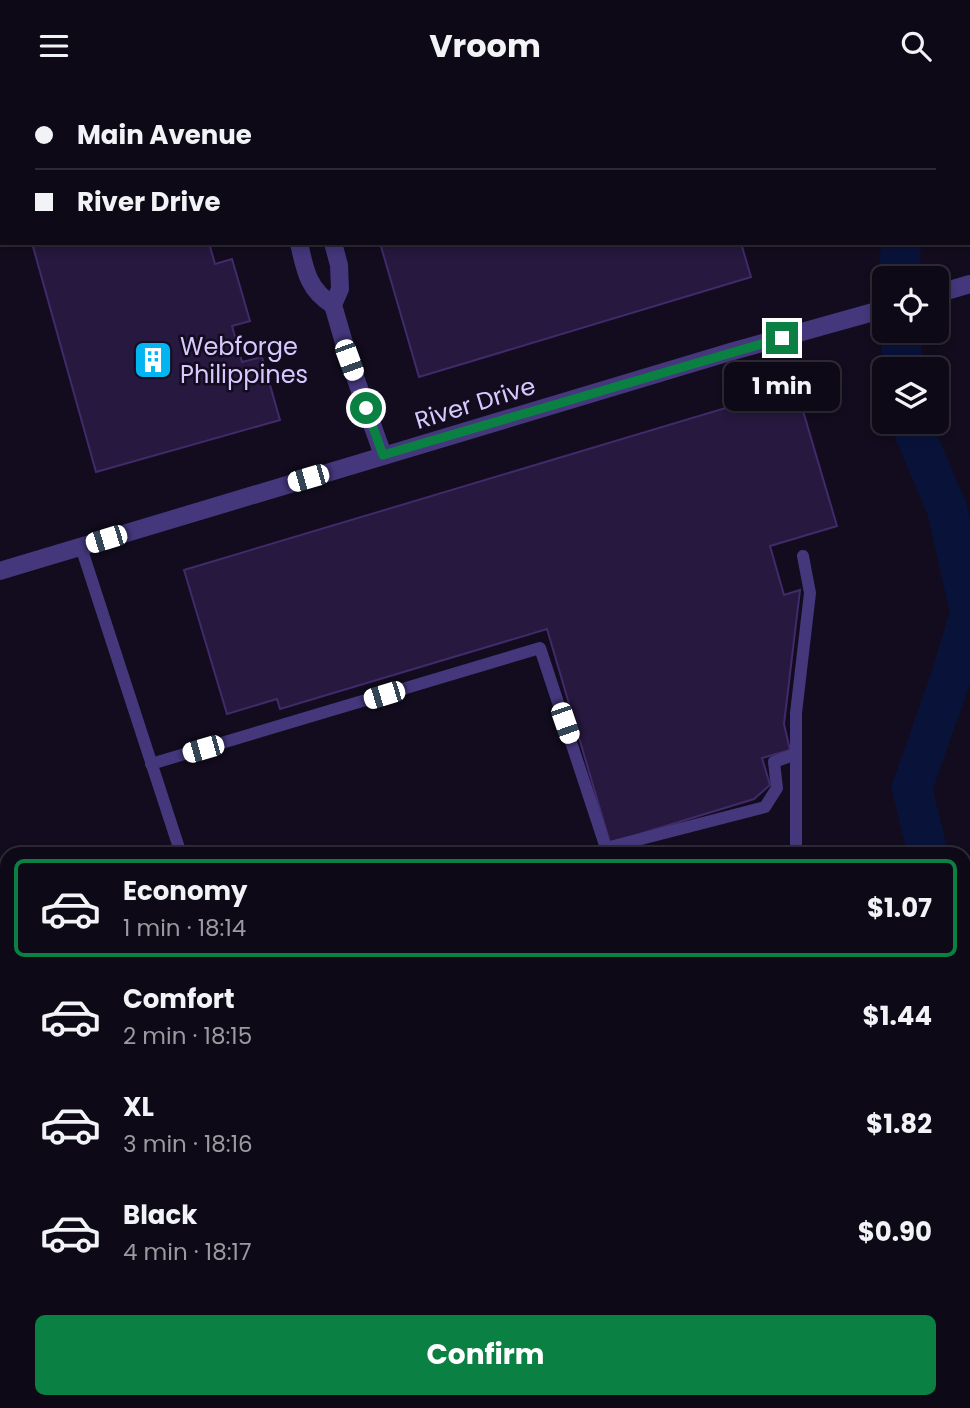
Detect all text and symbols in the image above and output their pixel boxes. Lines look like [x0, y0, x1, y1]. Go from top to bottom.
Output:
text: Vroom [429, 23, 541, 68]
icon: menu [35, 27, 73, 65]
icon: search [897, 27, 935, 65]
text: Main Avenue [77, 117, 252, 153]
text: River Drive [77, 184, 221, 220]
map controls [872, 266, 949, 434]
button: locate [872, 266, 949, 343]
route end [766, 322, 798, 354]
place label: Webforge Philippines [180, 330, 308, 391]
car [332, 337, 367, 383]
building icon: Webforge Philippines [132, 339, 174, 381]
button: layers [872, 357, 949, 434]
callout: 1 min [724, 363, 840, 411]
street label: River Drive [411, 369, 539, 437]
text: 1 min [752, 370, 812, 402]
route start [350, 392, 382, 424]
car [285, 462, 332, 494]
car [83, 523, 130, 555]
car [361, 679, 408, 711]
car [549, 700, 582, 746]
car [180, 733, 227, 765]
text: Economy [123, 873, 247, 909]
icon: car [39, 877, 102, 940]
text: $1.07 [867, 890, 932, 926]
text: 1 min · 18:14 [123, 912, 246, 944]
text: Comfort [123, 981, 235, 1017]
icon: car [39, 985, 102, 1048]
text: $1.44 [863, 998, 932, 1034]
text: 2 min · 18:15 [123, 1020, 252, 1052]
text: XL [123, 1089, 154, 1125]
icon: car [39, 1093, 102, 1156]
text: $1.82 [866, 1106, 932, 1142]
text: 3 min · 18:16 [123, 1128, 253, 1160]
text: Black [123, 1197, 197, 1233]
icon: car [39, 1201, 102, 1264]
text: $0.90 [858, 1214, 932, 1250]
text: 4 min · 18:17 [123, 1236, 252, 1268]
button: Confirm [35, 1315, 936, 1395]

